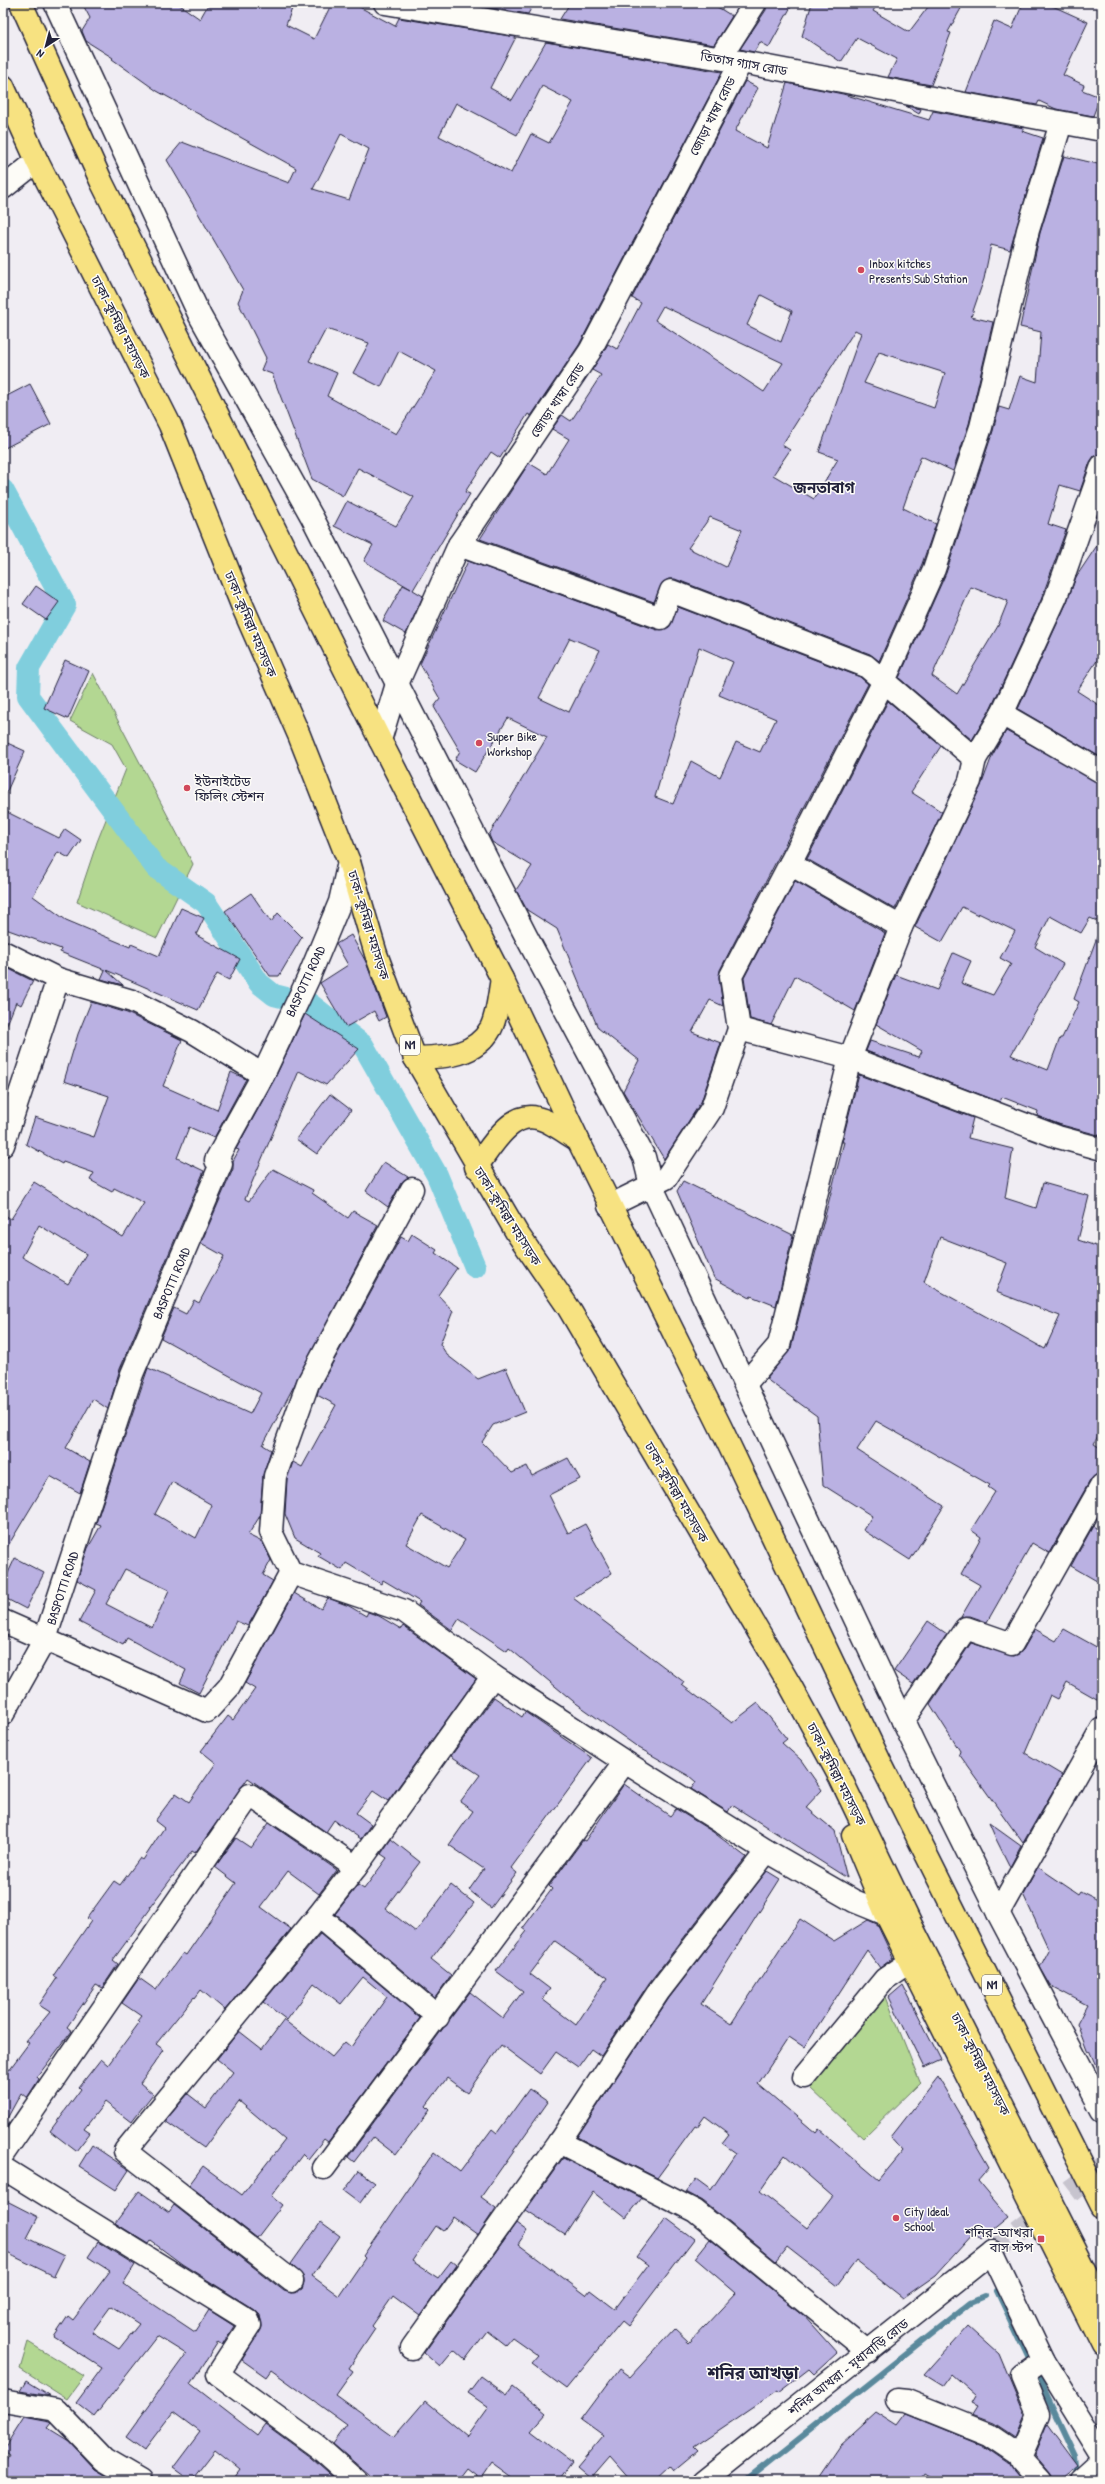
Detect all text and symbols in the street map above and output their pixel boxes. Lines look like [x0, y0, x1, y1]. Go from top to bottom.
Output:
north arrow [26, 26, 66, 66]
street label: তিতাস গ্যাস রোড [698, 46, 790, 80]
text: N [34, 47, 47, 61]
street label: জোড়া খাম্বা রোড [684, 73, 740, 159]
place label: Inbox kitches Presents Sub Station [869, 254, 968, 287]
marker: Inbox kitches Presents Sub Station [856, 265, 866, 275]
street label: ঢাকা–কুমিল্লা মহাসড়ক [87, 272, 155, 382]
street label: জোড়া খাম্বা রোড [525, 359, 589, 441]
district label: জনতাবাগ [792, 477, 855, 498]
street label: ঢাকা–কুমিল্লা মহাসড়ক [220, 567, 282, 680]
place label: Super Bike Workshop [487, 727, 537, 760]
marker: Super Bike Workshop [474, 738, 484, 748]
place label: ইউনাইটেড ফিলিং স্টেশন [194, 772, 264, 805]
marker: ইউনাইটেড ফিলিং স্টেশন [182, 783, 192, 793]
street label: ঢাকা–কুমিল্লা মহাসড়ক [344, 867, 394, 982]
street label: BASPOTTI ROAD [281, 942, 330, 1019]
road number: N1 [400, 1035, 420, 1055]
street label: ঢাকা–কুমিল্লা মহাসড়ক [470, 1162, 546, 1269]
street label: BASPOTTI ROAD [148, 1244, 195, 1322]
street label: ঢাকা–কুমিল্লা মহাসড়ক [640, 1438, 713, 1546]
street label: BASPOTTI ROAD [42, 1548, 83, 1627]
street label: ঢাকা–কুমিল্লা মহাসড়ক [803, 1719, 871, 1829]
road number: N1 [982, 1975, 1002, 1995]
street label: ঢাকা–কুমিল্লা মহাসড়ক [947, 2009, 1015, 2119]
place label: City Ideal School [904, 2202, 949, 2235]
marker: City Ideal School [891, 2213, 901, 2223]
place label: শনির-আখরা বাস স্টপ [964, 2223, 1034, 2256]
marker: শনির-আখরা বাস স্টপ [1036, 2234, 1046, 2244]
street label: শনির আখরা - মৃধাবাড়ি রোড [783, 2314, 913, 2420]
district label: শনির আখড়া [706, 2361, 799, 2384]

